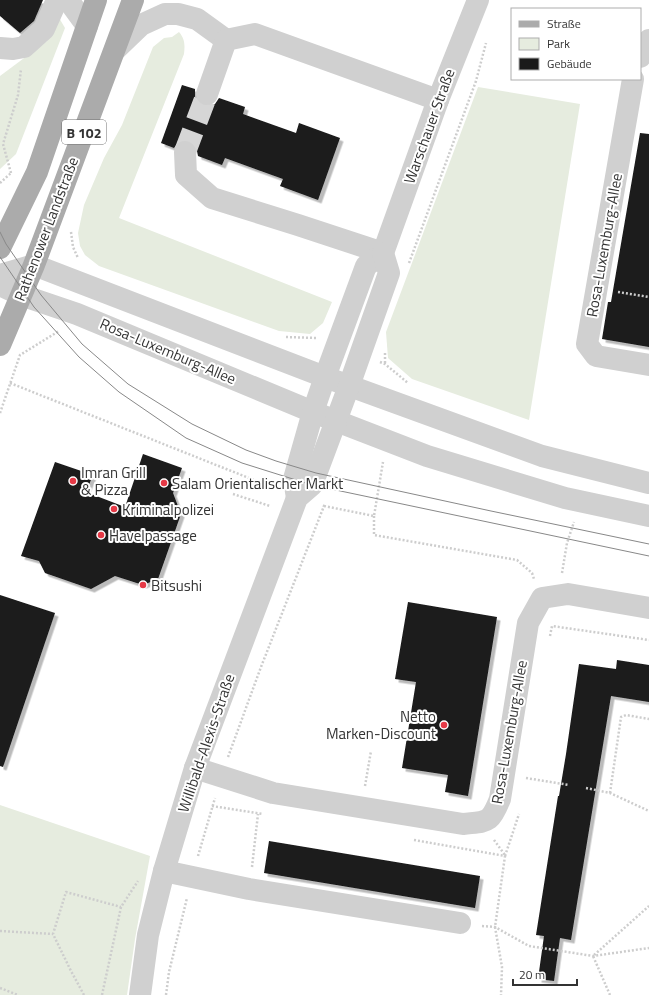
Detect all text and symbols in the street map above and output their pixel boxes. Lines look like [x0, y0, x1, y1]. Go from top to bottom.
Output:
legend [511, 8, 641, 80]
text: Straße [547, 14, 581, 33]
text: Park [547, 34, 570, 53]
text: Gebäude [547, 54, 592, 73]
street label: Warschauer Straße [397, 65, 461, 187]
road number: B 102 [62, 120, 106, 144]
street label: Rathenower Landstraße [8, 154, 84, 304]
street label: Rosa-Luxemburg-Allee [580, 171, 628, 319]
street label: Rosa-Luxemburg-Allee [96, 312, 240, 390]
place label: Imran Grill & Pizza [81, 461, 146, 501]
place label: Salam Orientalischer Markt [172, 472, 344, 495]
marker: Imran Grill & Pizza [68, 476, 78, 486]
marker: Salam Orientalischer Markt [159, 478, 169, 488]
place label: Kriminalpolizei [122, 498, 214, 521]
marker: Kriminalpolizei [109, 504, 119, 514]
place label: Havelpassage [109, 524, 197, 547]
marker: Havelpassage [96, 530, 106, 540]
place label: Bitsushi [151, 574, 202, 597]
marker: Bitsushi [138, 580, 148, 590]
street label: Rosa-Luxemburg-Allee [485, 658, 533, 806]
street label: Willibald-Alexis-Straße [171, 671, 241, 815]
place label: Netto Marken-Discount [326, 705, 437, 745]
marker: Netto Marken-Discount [439, 720, 449, 730]
scale bar [513, 961, 577, 987]
text: 20 m [519, 965, 545, 984]

